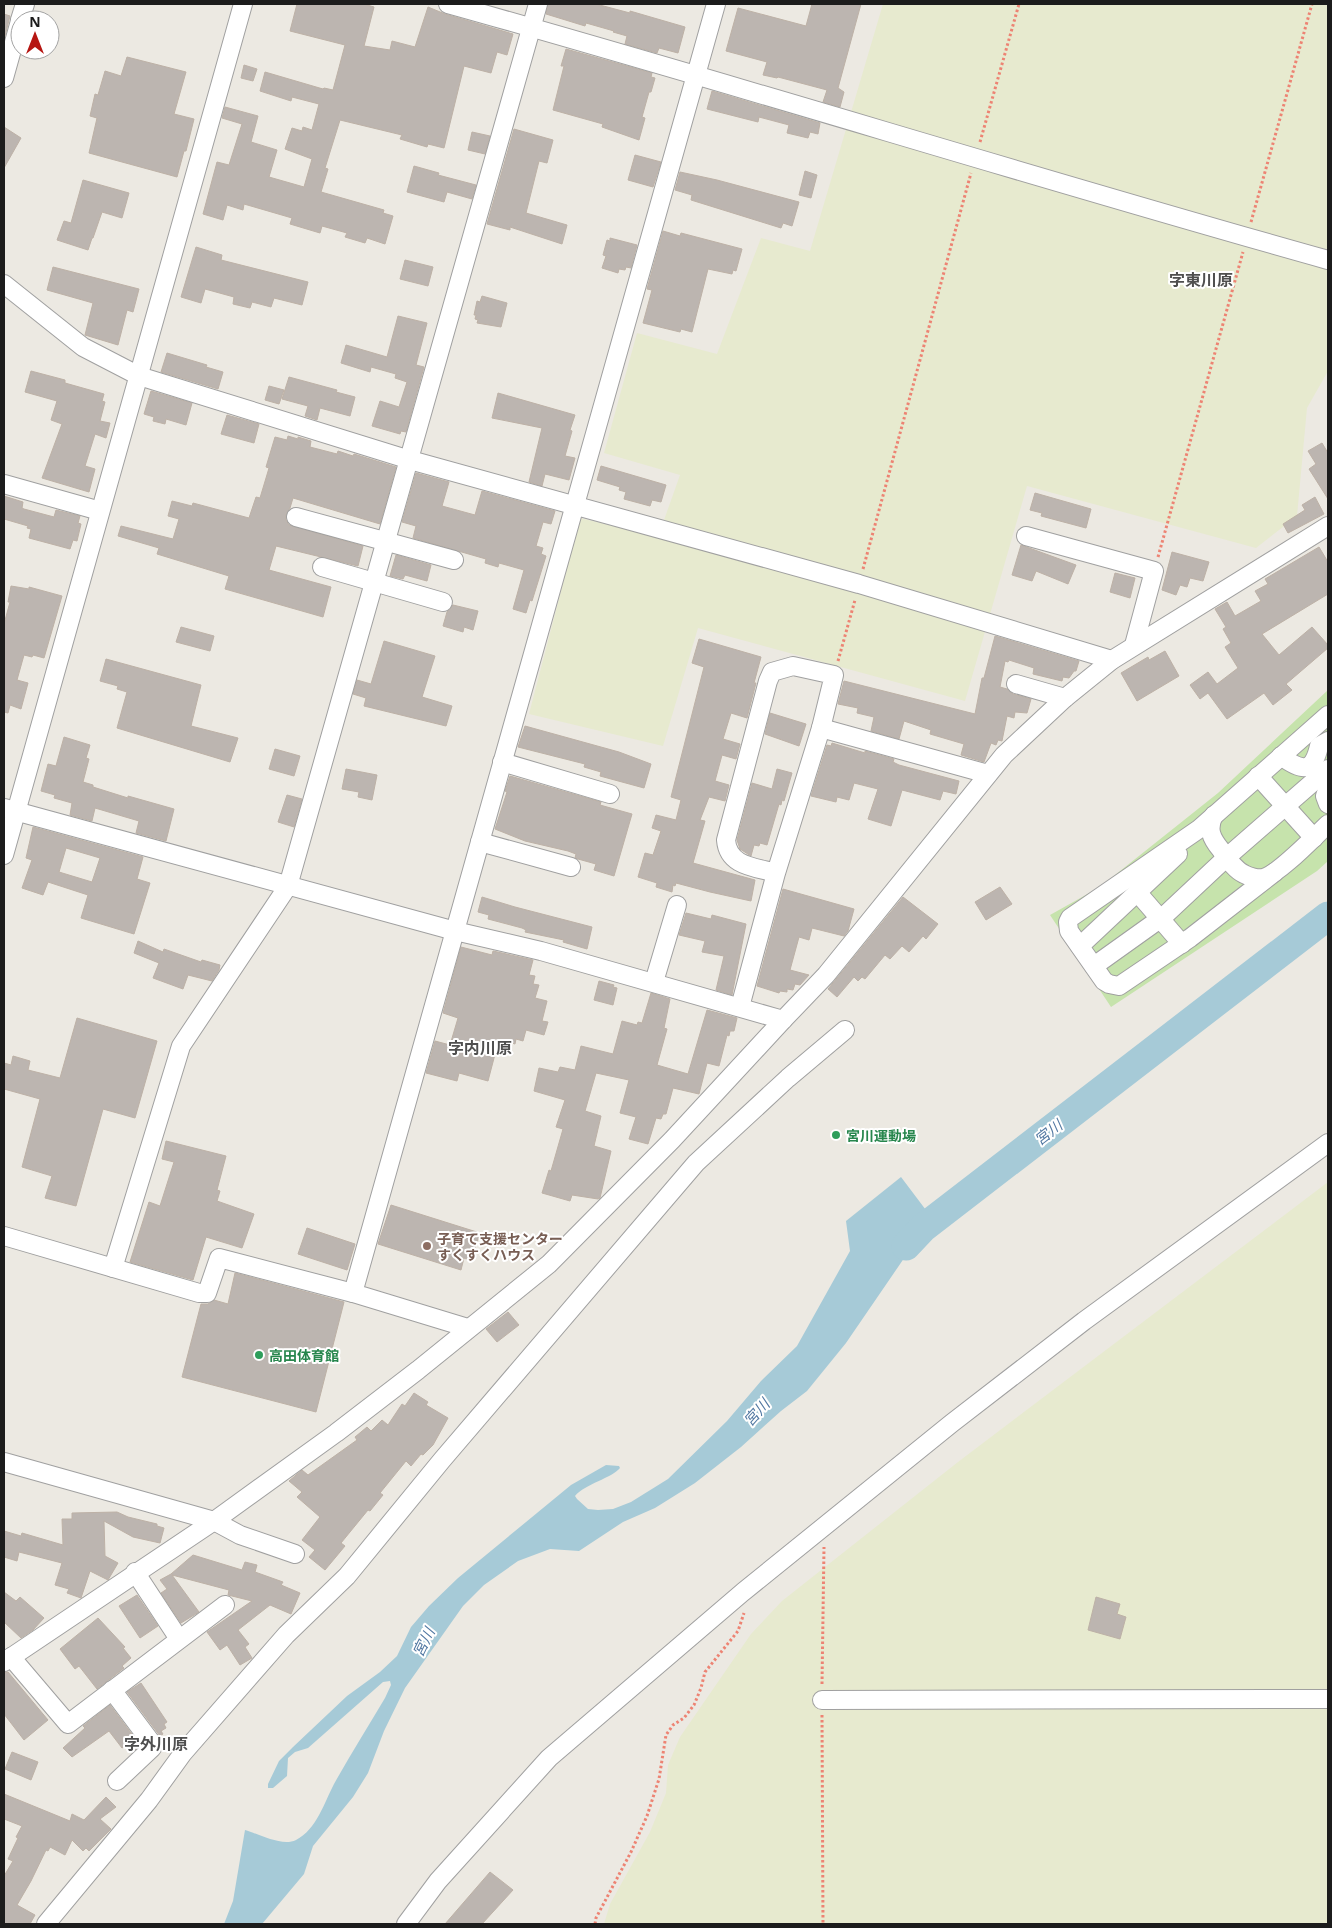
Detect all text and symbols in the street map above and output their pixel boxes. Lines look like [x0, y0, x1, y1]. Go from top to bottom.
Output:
north arrow [10, 10, 60, 60]
text: N [29, 12, 41, 31]
district label: 字東川原 [1169, 269, 1233, 291]
district label: 字内川原 [448, 1037, 512, 1059]
water label: 宮川 [1030, 1114, 1068, 1149]
place label: 宮川運動場 [846, 1126, 916, 1145]
marker: 宮川運動場 [830, 1129, 842, 1141]
place label: 子育て支援センター すくすくハウス [437, 1229, 563, 1264]
marker: 子育て支援センター すくすくハウス [421, 1240, 433, 1252]
place label: 高田体育館 [269, 1346, 339, 1365]
marker: 高田体育館 [253, 1349, 265, 1361]
water label: 宮川 [739, 1393, 775, 1430]
water label: 宮川 [407, 1622, 439, 1660]
district label: 字外川原 [124, 1733, 188, 1755]

